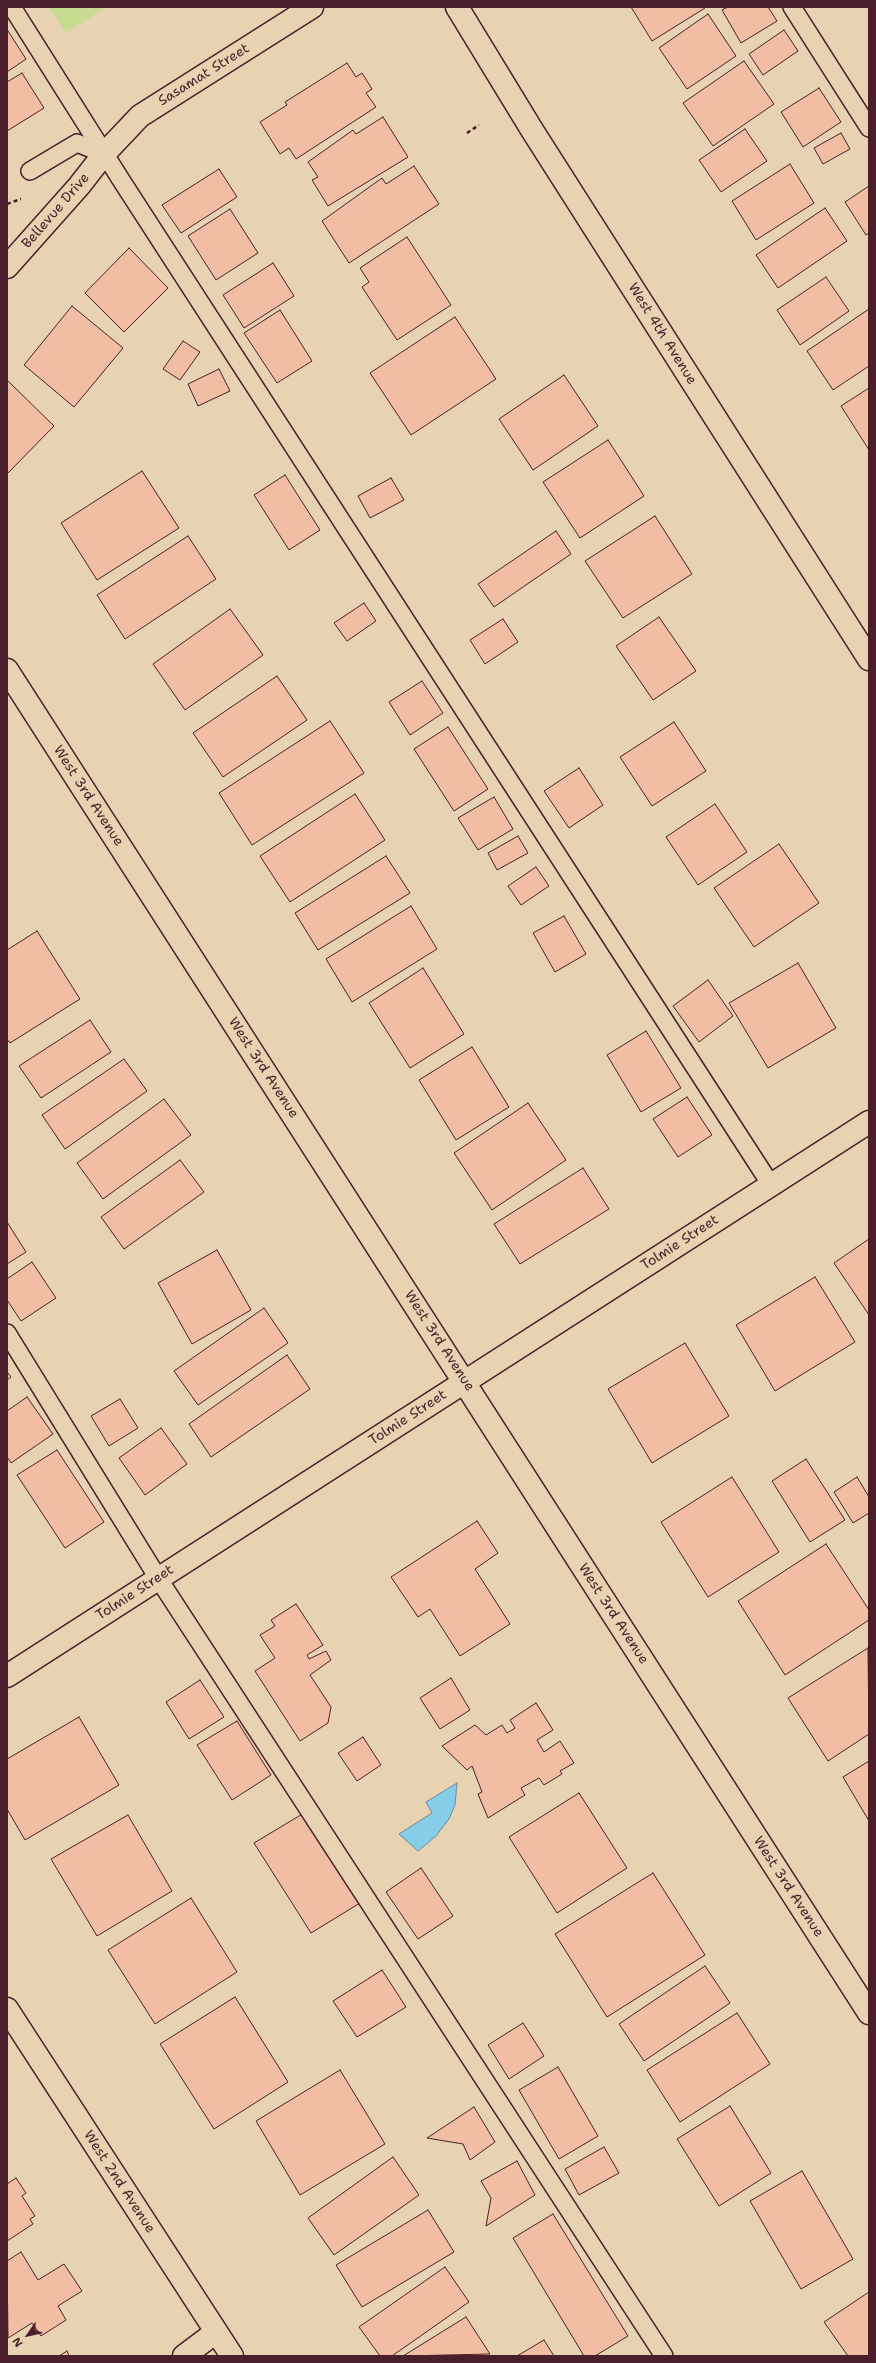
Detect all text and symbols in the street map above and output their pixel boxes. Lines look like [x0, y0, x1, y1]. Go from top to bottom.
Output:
street label: Sasamat Street [155, 40, 253, 110]
street label: Bellevue Drive [19, 170, 93, 252]
street label: West 4th Avenue [624, 280, 700, 388]
street label: West 3rd Avenue [49, 742, 127, 850]
street label: West 3rd Avenue [224, 1014, 302, 1122]
street label: Tolmie Street [638, 1212, 722, 1274]
street label: West 3rd Avenue [400, 1287, 478, 1395]
street label: Tolmie Street [366, 1387, 450, 1449]
street label: West 3rd Avenue [574, 1560, 652, 1668]
street label: Tolmie Street [93, 1562, 177, 1624]
street label: West 3rd Avenue [749, 1833, 827, 1941]
street label: West 2nd Avenue [80, 2128, 158, 2236]
north arrow [8, 2315, 48, 2355]
text: N [9, 2334, 26, 2350]

